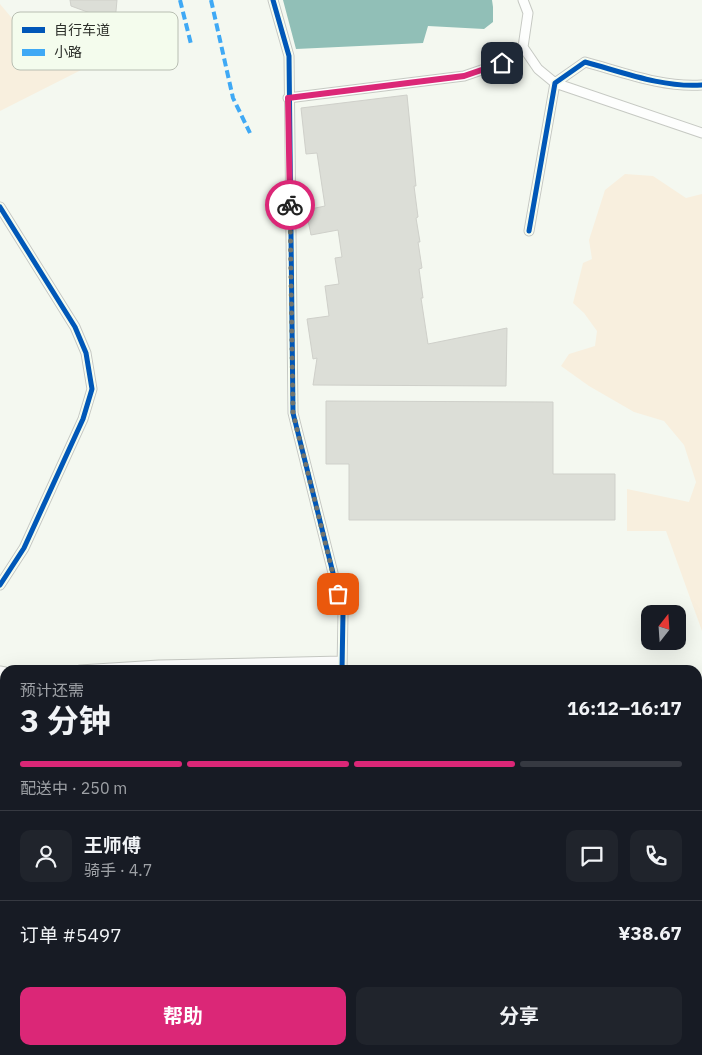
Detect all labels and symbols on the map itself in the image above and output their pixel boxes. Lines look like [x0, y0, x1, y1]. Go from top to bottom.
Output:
legend [12, 12, 178, 70]
text: 自行车道 [54, 21, 110, 39]
pin [481, 42, 523, 84]
text: 小路 [54, 43, 82, 61]
courier [265, 180, 315, 230]
pin [317, 573, 359, 615]
north arrow [641, 605, 686, 650]

